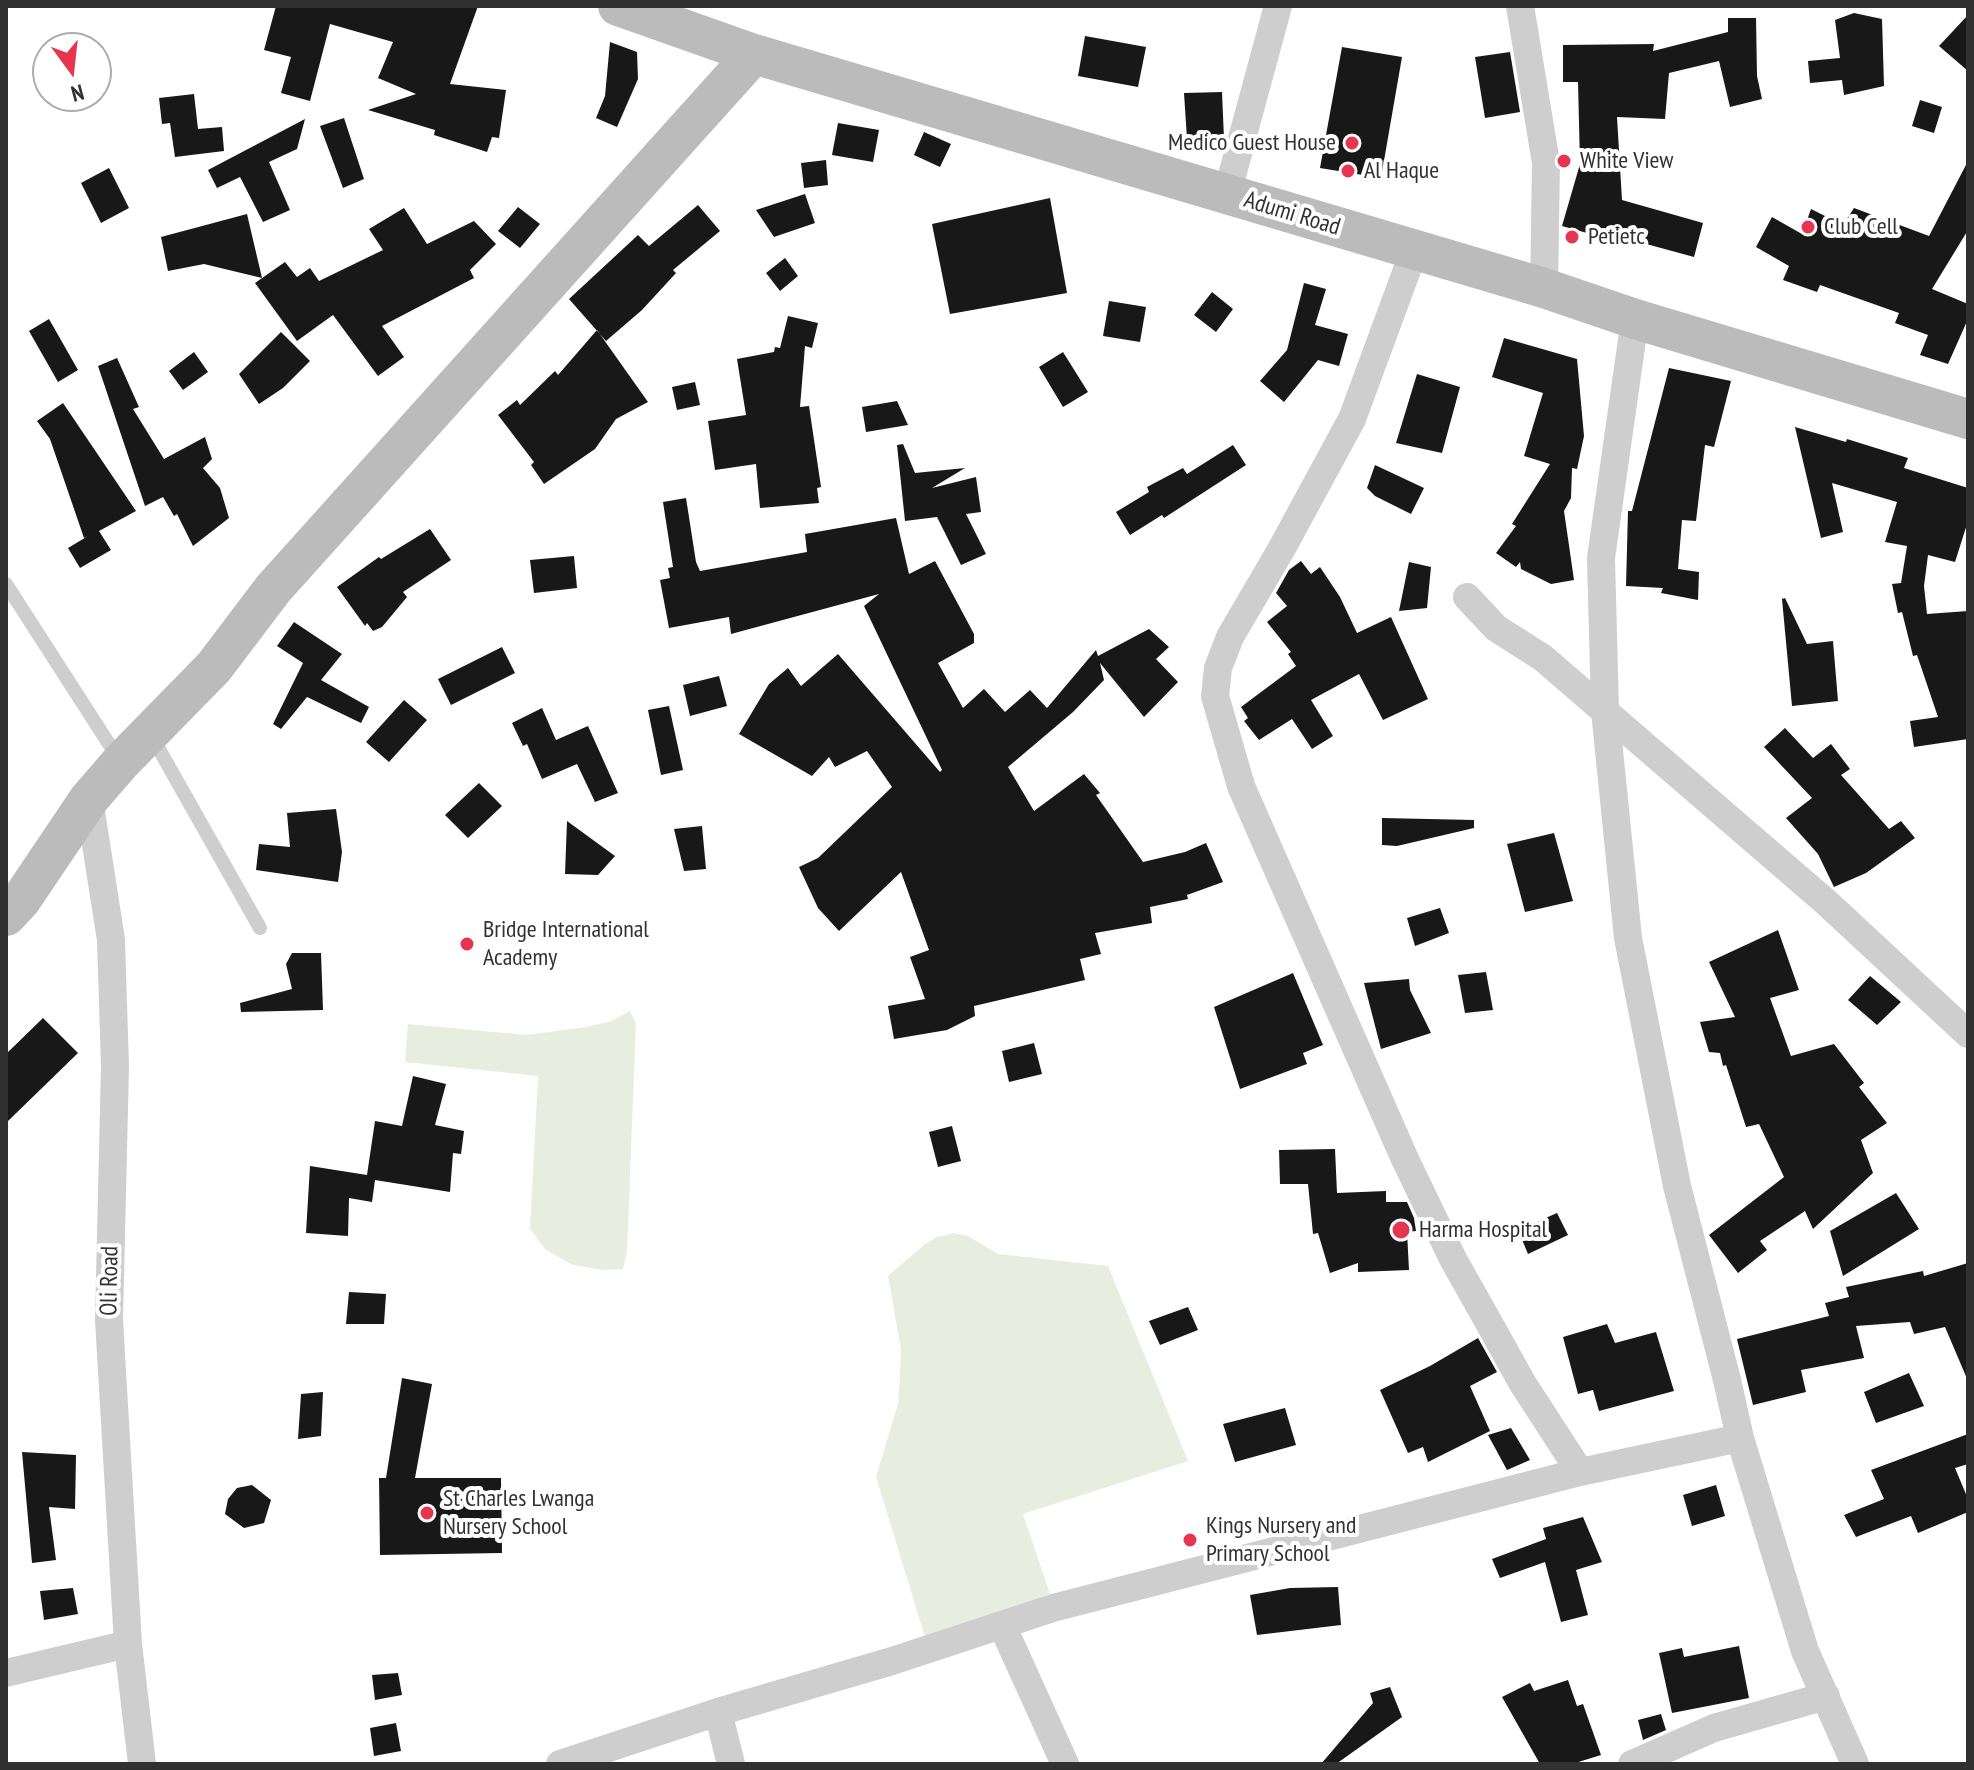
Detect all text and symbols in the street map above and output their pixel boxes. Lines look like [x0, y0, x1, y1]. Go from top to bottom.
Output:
north arrow [32, 32, 112, 112]
text: N [68, 78, 87, 108]
place label: Medico Guest House [1168, 129, 1336, 157]
marker: Medico Guest House [1343, 134, 1361, 152]
place label: White View [1580, 147, 1674, 175]
marker: White View [1555, 152, 1573, 170]
place label: Al Haque [1364, 157, 1439, 185]
marker: Al Haque [1339, 162, 1357, 180]
street label: Adumi Road [1240, 186, 1344, 242]
place label: Club Cell [1824, 213, 1898, 241]
marker: Club Cell [1799, 218, 1817, 236]
place label: Petietc [1588, 223, 1645, 251]
marker: Petietc [1563, 228, 1581, 246]
place label: Bridge International Academy [483, 916, 649, 972]
marker: Bridge International Academy [458, 935, 476, 953]
place label: Harma Hospital [1419, 1216, 1547, 1244]
marker: Harma Hospital [1390, 1219, 1412, 1241]
street label: Oli Road [95, 1246, 125, 1316]
place label: St Charles Lwanga Nursery School [443, 1485, 594, 1541]
marker: St Charles Lwanga Nursery School [418, 1504, 436, 1522]
place label: Kings Nursery and Primary School [1206, 1512, 1356, 1568]
marker: Kings Nursery and Primary School [1181, 1531, 1199, 1549]

